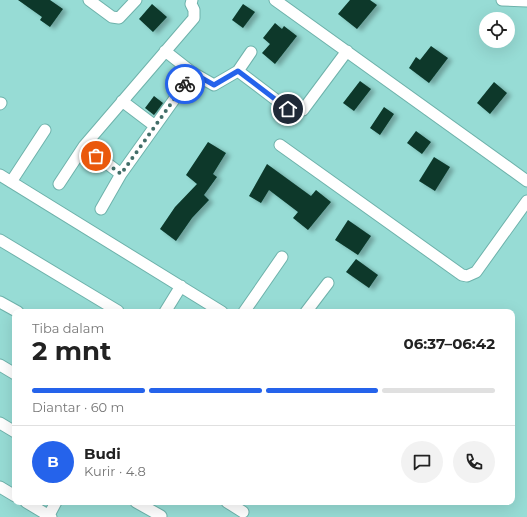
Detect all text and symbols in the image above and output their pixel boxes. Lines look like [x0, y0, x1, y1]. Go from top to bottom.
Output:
map controls [479, 12, 515, 48]
button: locate [479, 12, 515, 48]
courier [165, 64, 205, 104]
icon: bike [174, 73, 196, 95]
pin [271, 92, 305, 126]
icon: home [277, 98, 299, 120]
pin [79, 139, 113, 173]
icon: bag [85, 145, 107, 167]
text: Tiba dalam [32, 320, 104, 336]
text: 06:37–06:42 [404, 334, 495, 353]
text: 2 mnt [32, 335, 111, 367]
text: Diantar · 60 m [32, 399, 124, 415]
button: chat [401, 441, 443, 483]
button: phone [453, 441, 495, 483]
text: Budi [84, 444, 121, 463]
text: B [47, 452, 59, 471]
text: Kurir · 4.8 [84, 463, 146, 479]

